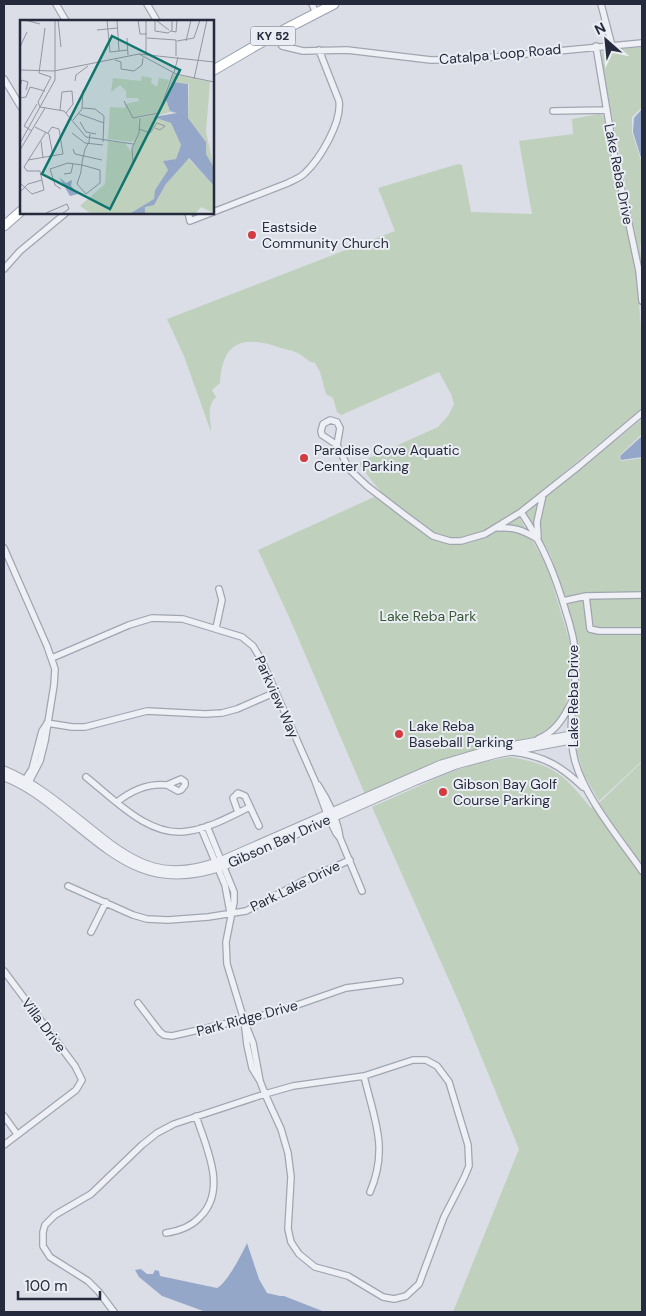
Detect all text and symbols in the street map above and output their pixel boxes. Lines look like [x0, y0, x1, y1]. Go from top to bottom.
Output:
north arrow [581, 15, 631, 65]
text: N [591, 18, 609, 39]
inset map [20, 20, 214, 214]
road number: KY 52 [250, 27, 296, 46]
street label: Catalpa Loop Road [438, 40, 562, 68]
street label: Lake Reba Drive [600, 122, 638, 226]
place label: Eastside Community Church [262, 218, 389, 252]
marker: Eastside Community Church [246, 229, 258, 241]
place label: Paradise Cove Aquatic Center Parking [314, 441, 460, 475]
marker: Paradise Cove Aquatic Center Parking [298, 452, 310, 464]
park label: Lake Reba Park [380, 607, 476, 625]
street label: Lake Reba Drive [564, 645, 582, 747]
street label: Parkview Way [251, 653, 303, 741]
place label: Lake Reba Baseball Parking [409, 717, 513, 751]
marker: Lake Reba Baseball Parking [393, 728, 405, 740]
place label: Gibson Bay Golf Course Parking [453, 775, 557, 809]
marker: Gibson Bay Golf Course Parking [437, 786, 449, 798]
street label: Gibson Bay Drive [225, 810, 333, 872]
street label: Park Lake Drive [247, 856, 343, 916]
street label: Villa Drive [18, 994, 70, 1056]
street label: Park Ridge Drive [194, 996, 300, 1040]
scale bar [18, 1268, 100, 1300]
text: 100 m [25, 1276, 68, 1296]

